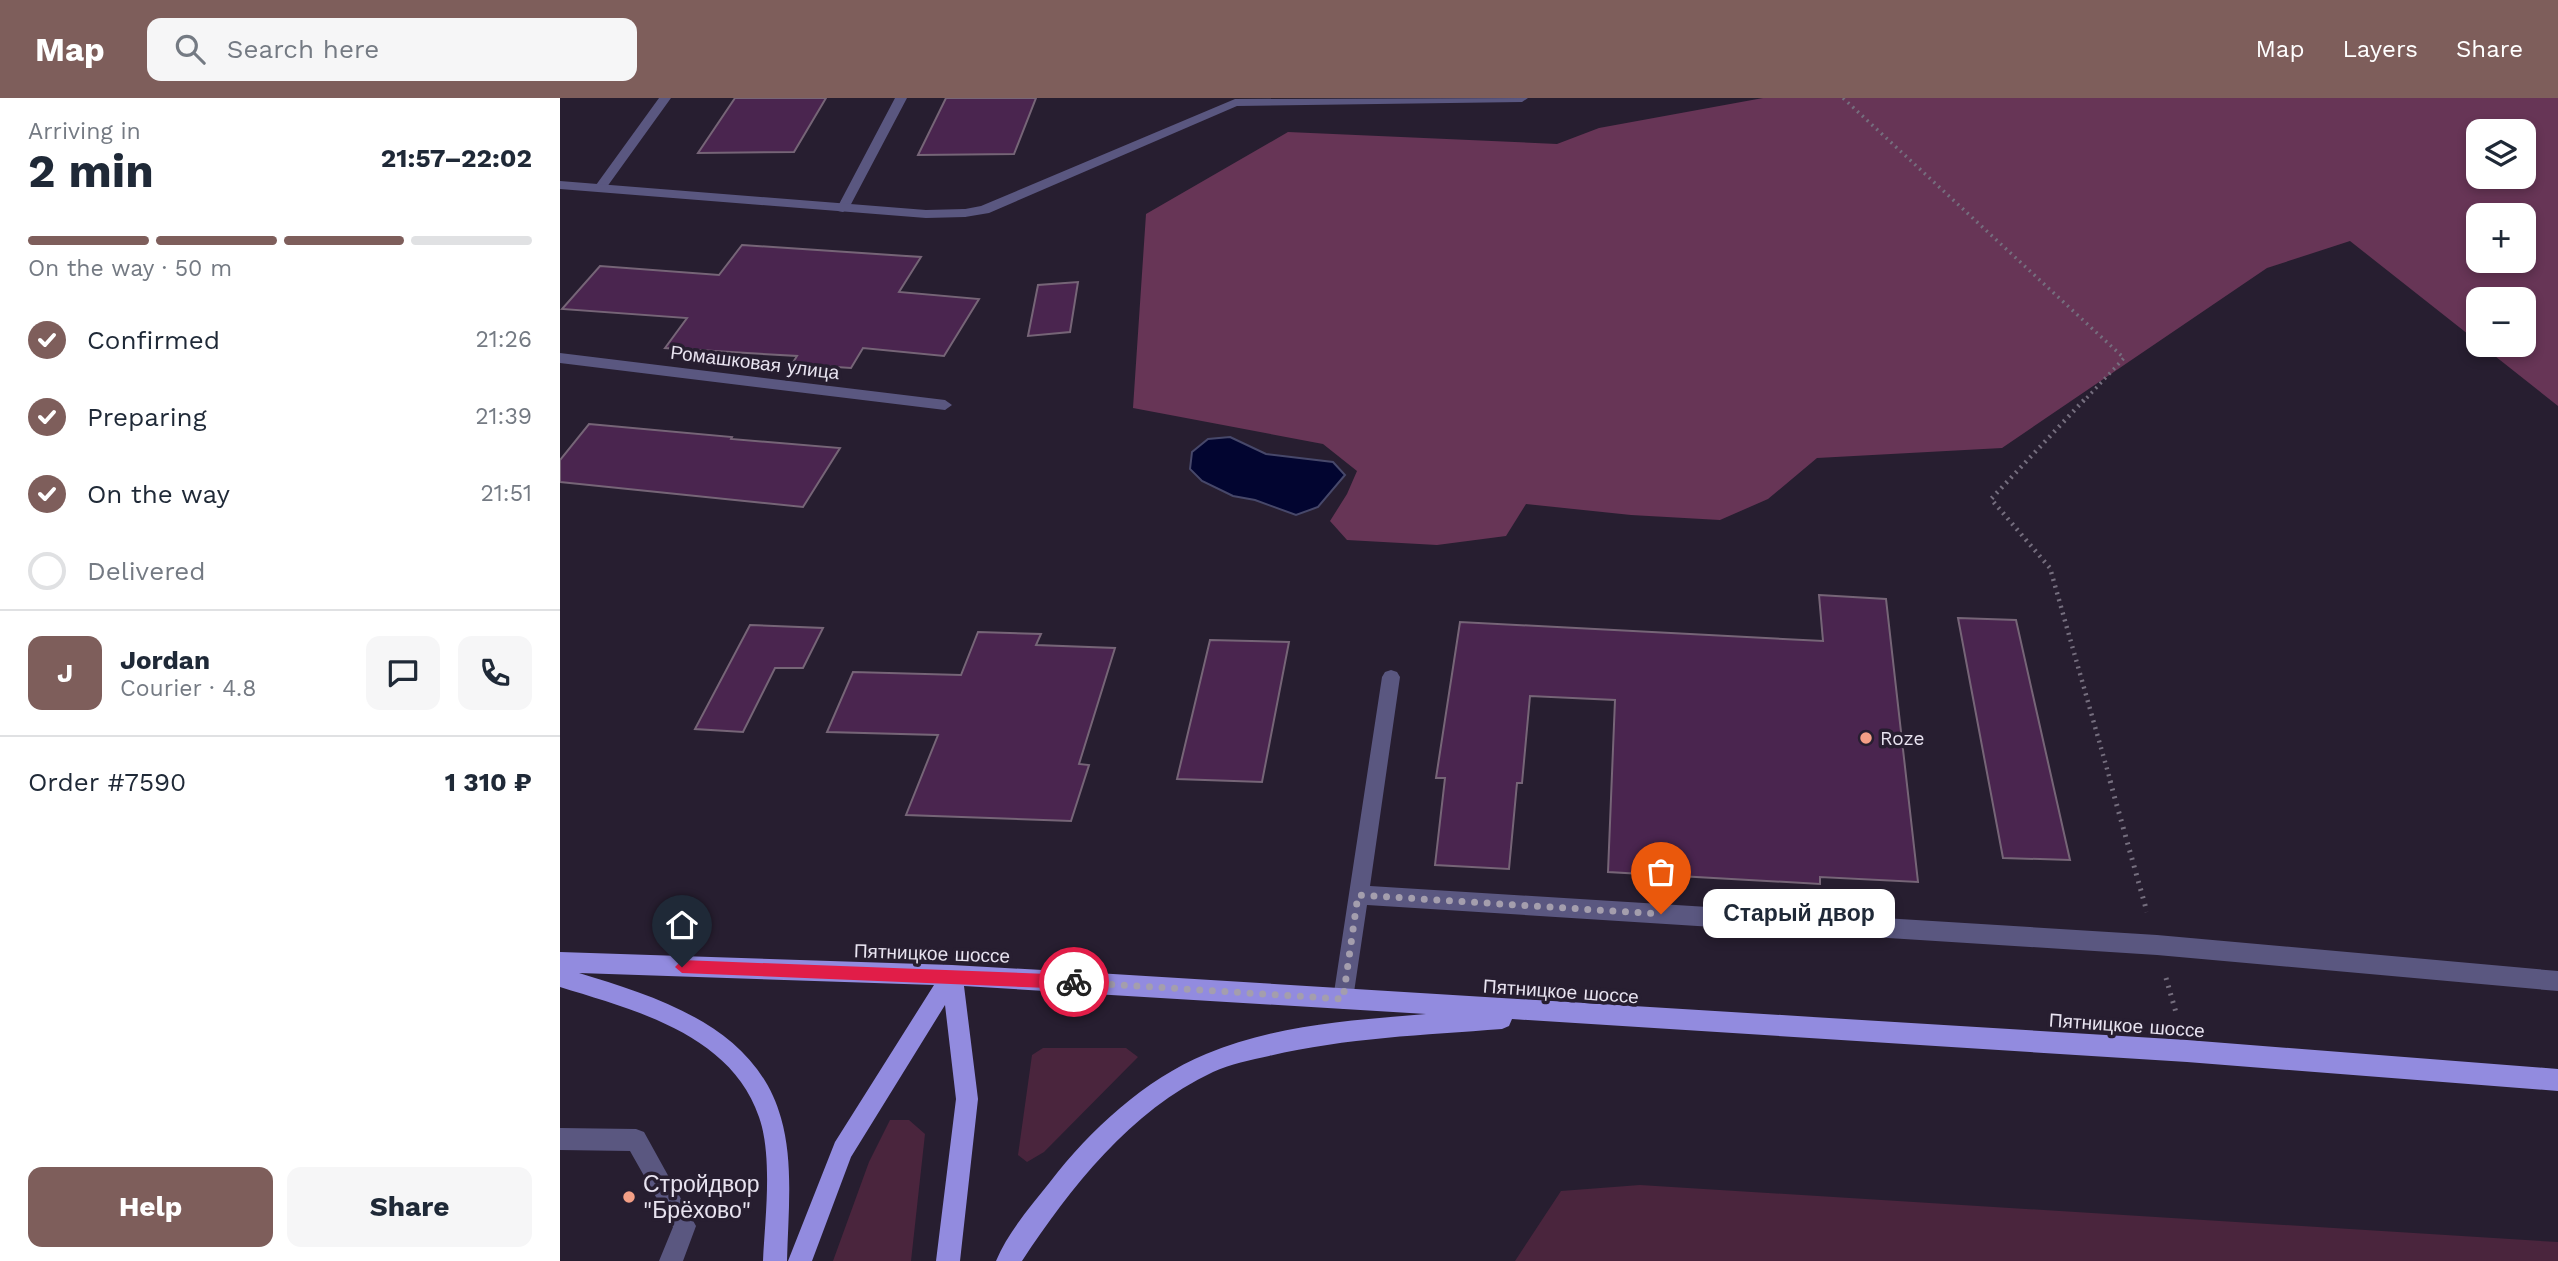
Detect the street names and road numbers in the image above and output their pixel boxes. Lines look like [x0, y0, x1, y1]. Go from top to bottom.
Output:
street label: Ромашковая улица [669, 341, 841, 384]
street label: Пятницкое шоссе [854, 939, 1010, 968]
street label: Пятницкое шоссе [1482, 975, 1640, 1008]
street label: Пятницкое шоссе [2048, 1009, 2206, 1042]

